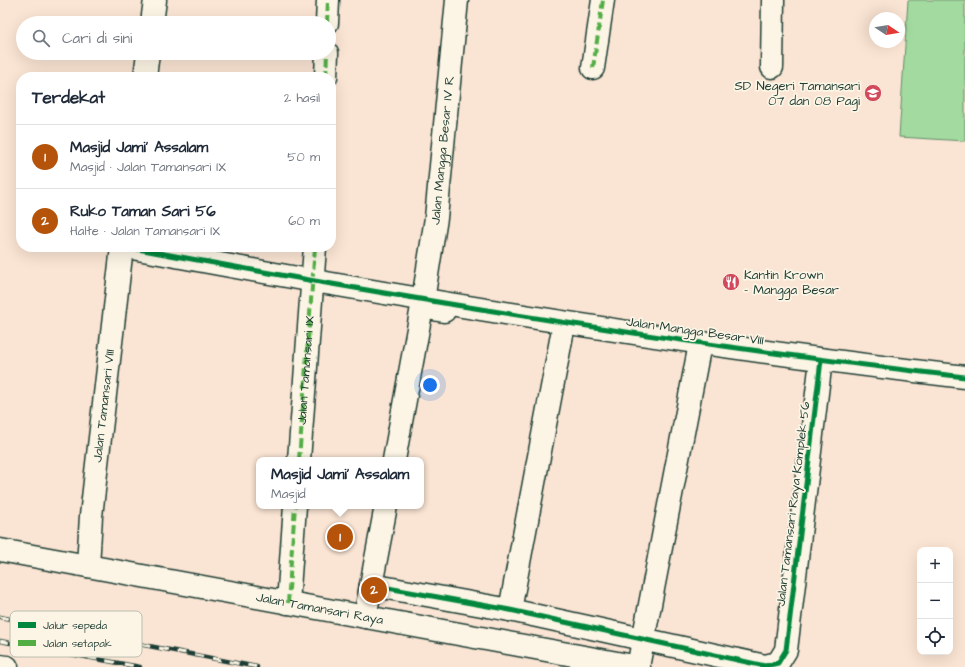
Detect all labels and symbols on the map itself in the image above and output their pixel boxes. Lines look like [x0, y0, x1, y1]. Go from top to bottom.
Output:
north arrow [869, 12, 905, 48]
street label: Jalan Mangga Besar IV R [426, 75, 459, 226]
place label: SD Negeri Tamansari 07 dan 08 Pagi [735, 77, 860, 111]
school or university icon: SD Negeri Tamansari 07 dan 08 Pagi [863, 83, 883, 103]
place label: Kantin Krown - Mangga Besar [744, 266, 839, 300]
restaurant icon: Kantin Krown - Mangga Besar [721, 272, 741, 292]
street label: Jalan Mangga Besar VIII [625, 312, 765, 351]
street label: Jalan Tamansari IX [293, 315, 319, 425]
street label: Jalan Tamansari VIII [88, 348, 119, 463]
your location [420, 375, 440, 395]
street label: Jalan Tamansari Raya Komplek 56 [771, 401, 815, 608]
pin: 1 [327, 522, 353, 552]
pin: 2 [361, 575, 387, 605]
street label: Jalan Tamansari Raya [255, 588, 385, 629]
legend [10, 611, 142, 657]
text: Jalur sepeda [43, 618, 107, 633]
text: Jalan setapak [43, 636, 112, 651]

